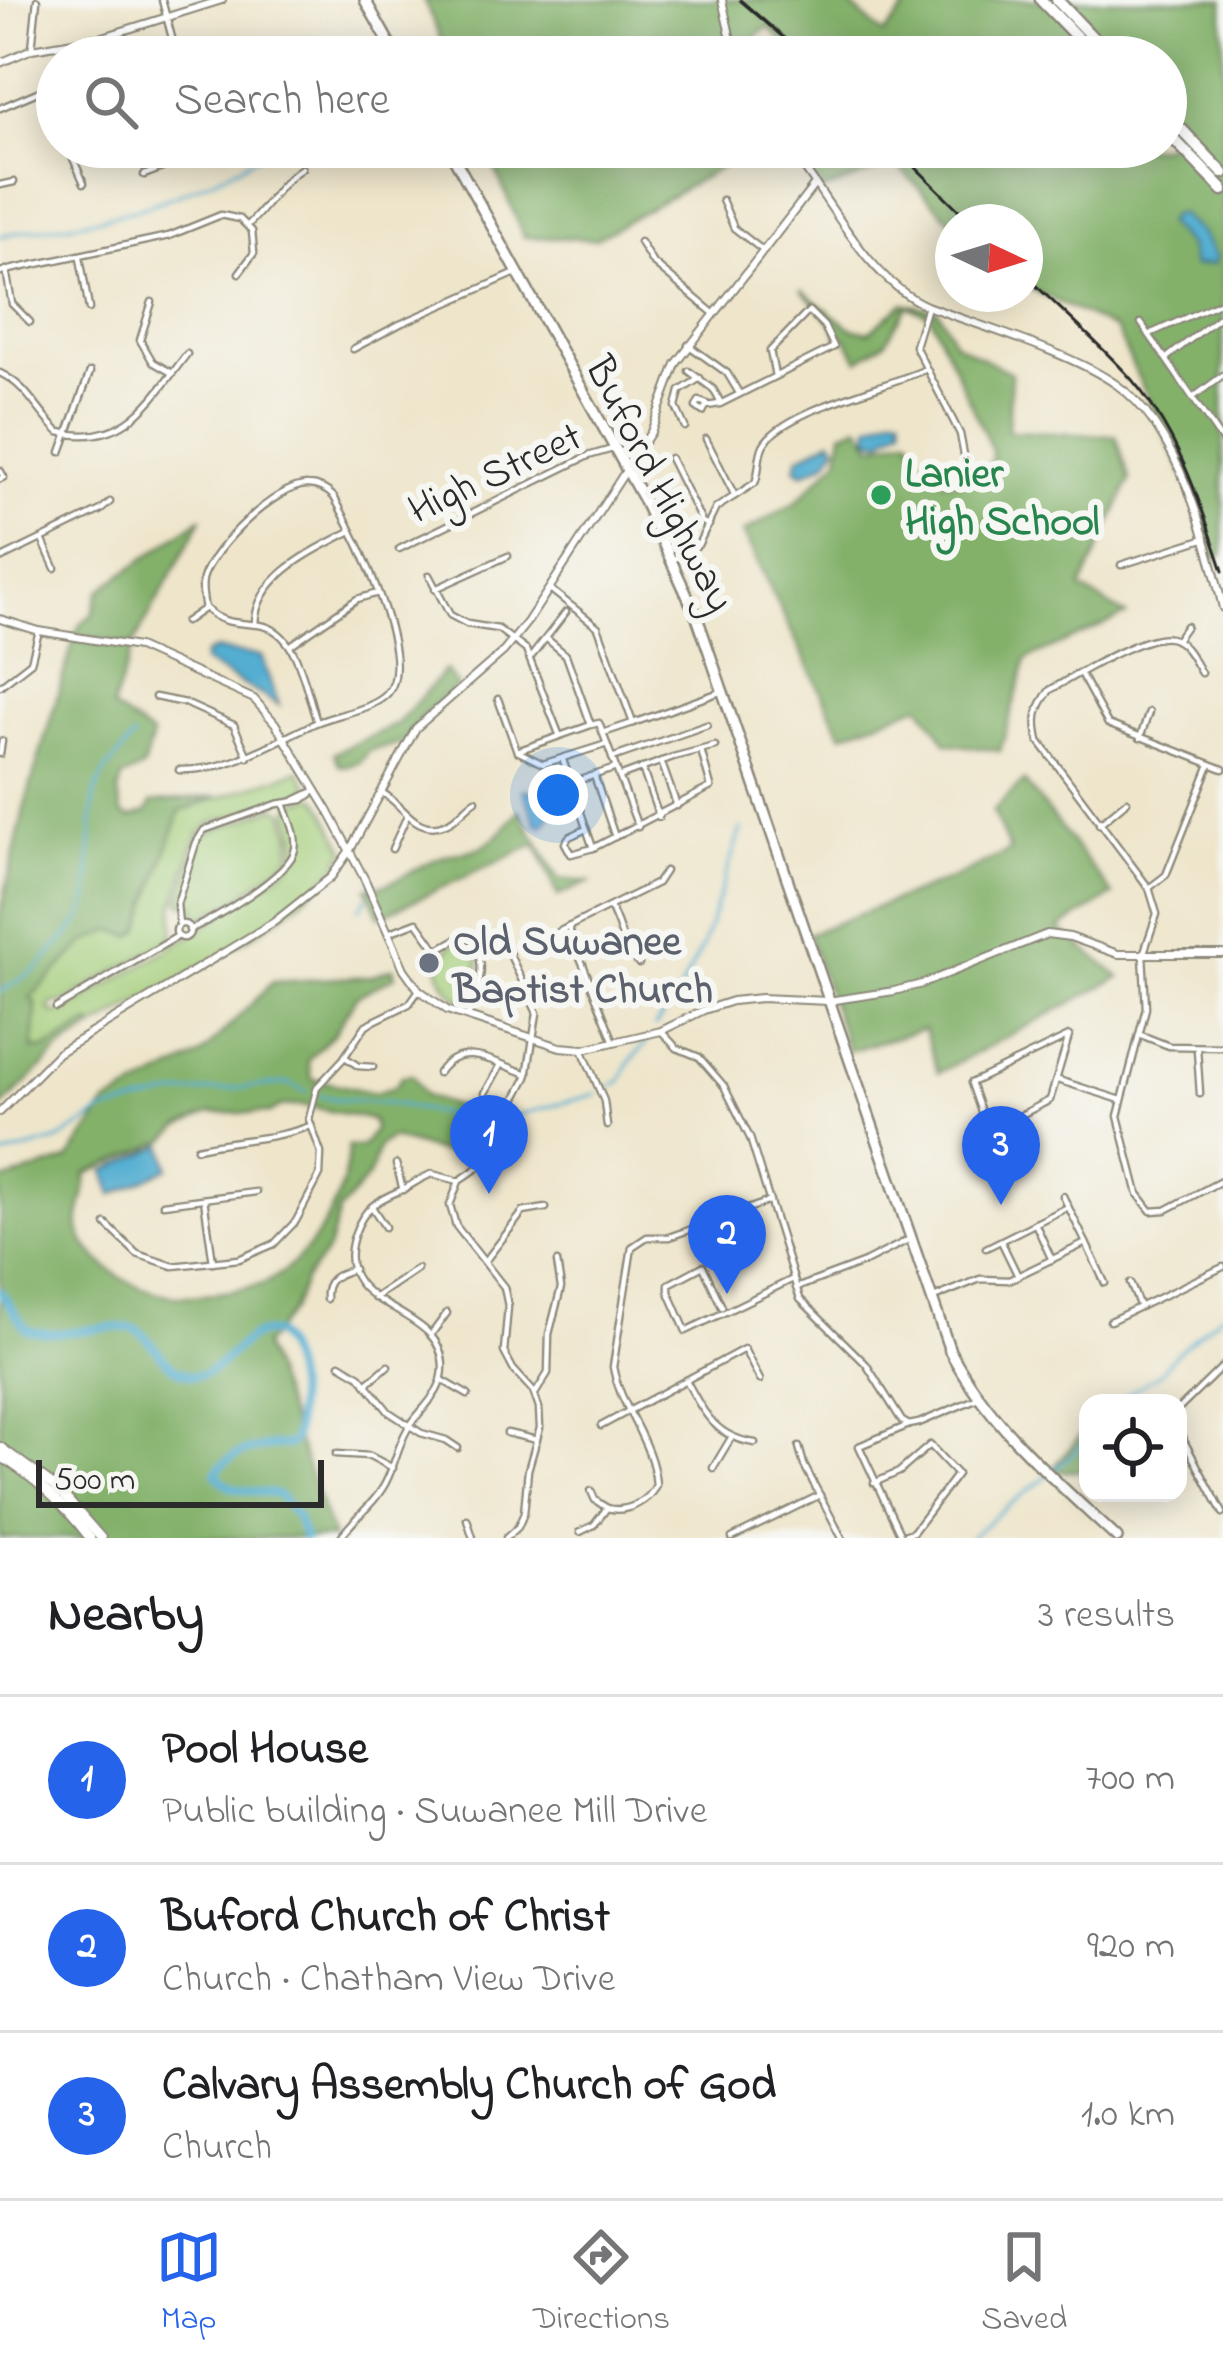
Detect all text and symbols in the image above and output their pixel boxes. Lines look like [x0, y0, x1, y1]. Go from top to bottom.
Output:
search box [36, 36, 1187, 168]
icon: search [78, 69, 144, 135]
text: Search here [174, 69, 390, 135]
north arrow [935, 204, 1043, 312]
street label: Buford Highway [567, 345, 749, 624]
street label: High Street [399, 408, 593, 542]
place label: Lanier High School [905, 445, 1100, 555]
marker: Lanier High School [868, 482, 894, 508]
your location [528, 765, 588, 825]
place label: Old Suwanee Baptist Church [451, 913, 713, 1022]
marker: Old Suwanee Baptist Church [416, 950, 442, 976]
pin: 1 [450, 1095, 528, 1194]
pin: 3 [962, 1106, 1040, 1205]
pin: 2 [688, 1195, 766, 1294]
map controls [1079, 1394, 1187, 1502]
button: locate [1079, 1394, 1187, 1502]
scale bar [36, 1454, 324, 1507]
text: 500 m [54, 1457, 135, 1505]
text: Nearby [48, 1579, 204, 1654]
text: 3 results [1038, 1588, 1175, 1645]
text: Pool House [162, 1718, 368, 1784]
text: 1 [81, 1751, 93, 1808]
text: 700 m [1085, 1751, 1175, 1808]
text: Public building · Suwanee Mill Drive [162, 1784, 707, 1841]
text: Buford Church of Christ [162, 1886, 610, 1952]
text: 2 [77, 1919, 97, 1976]
text: 920 m [1087, 1919, 1175, 1976]
text: Church · Chatham View Drive [162, 1952, 615, 2009]
text: Calvary Assembly Church of God [162, 2054, 776, 2120]
text: 3 [79, 2087, 95, 2144]
text: 1.0 km [1081, 2087, 1175, 2144]
text: Church [162, 2120, 272, 2177]
tab: Map [156, 2224, 222, 2344]
tab: Directions [533, 2224, 670, 2344]
tab: Saved [981, 2224, 1067, 2344]

